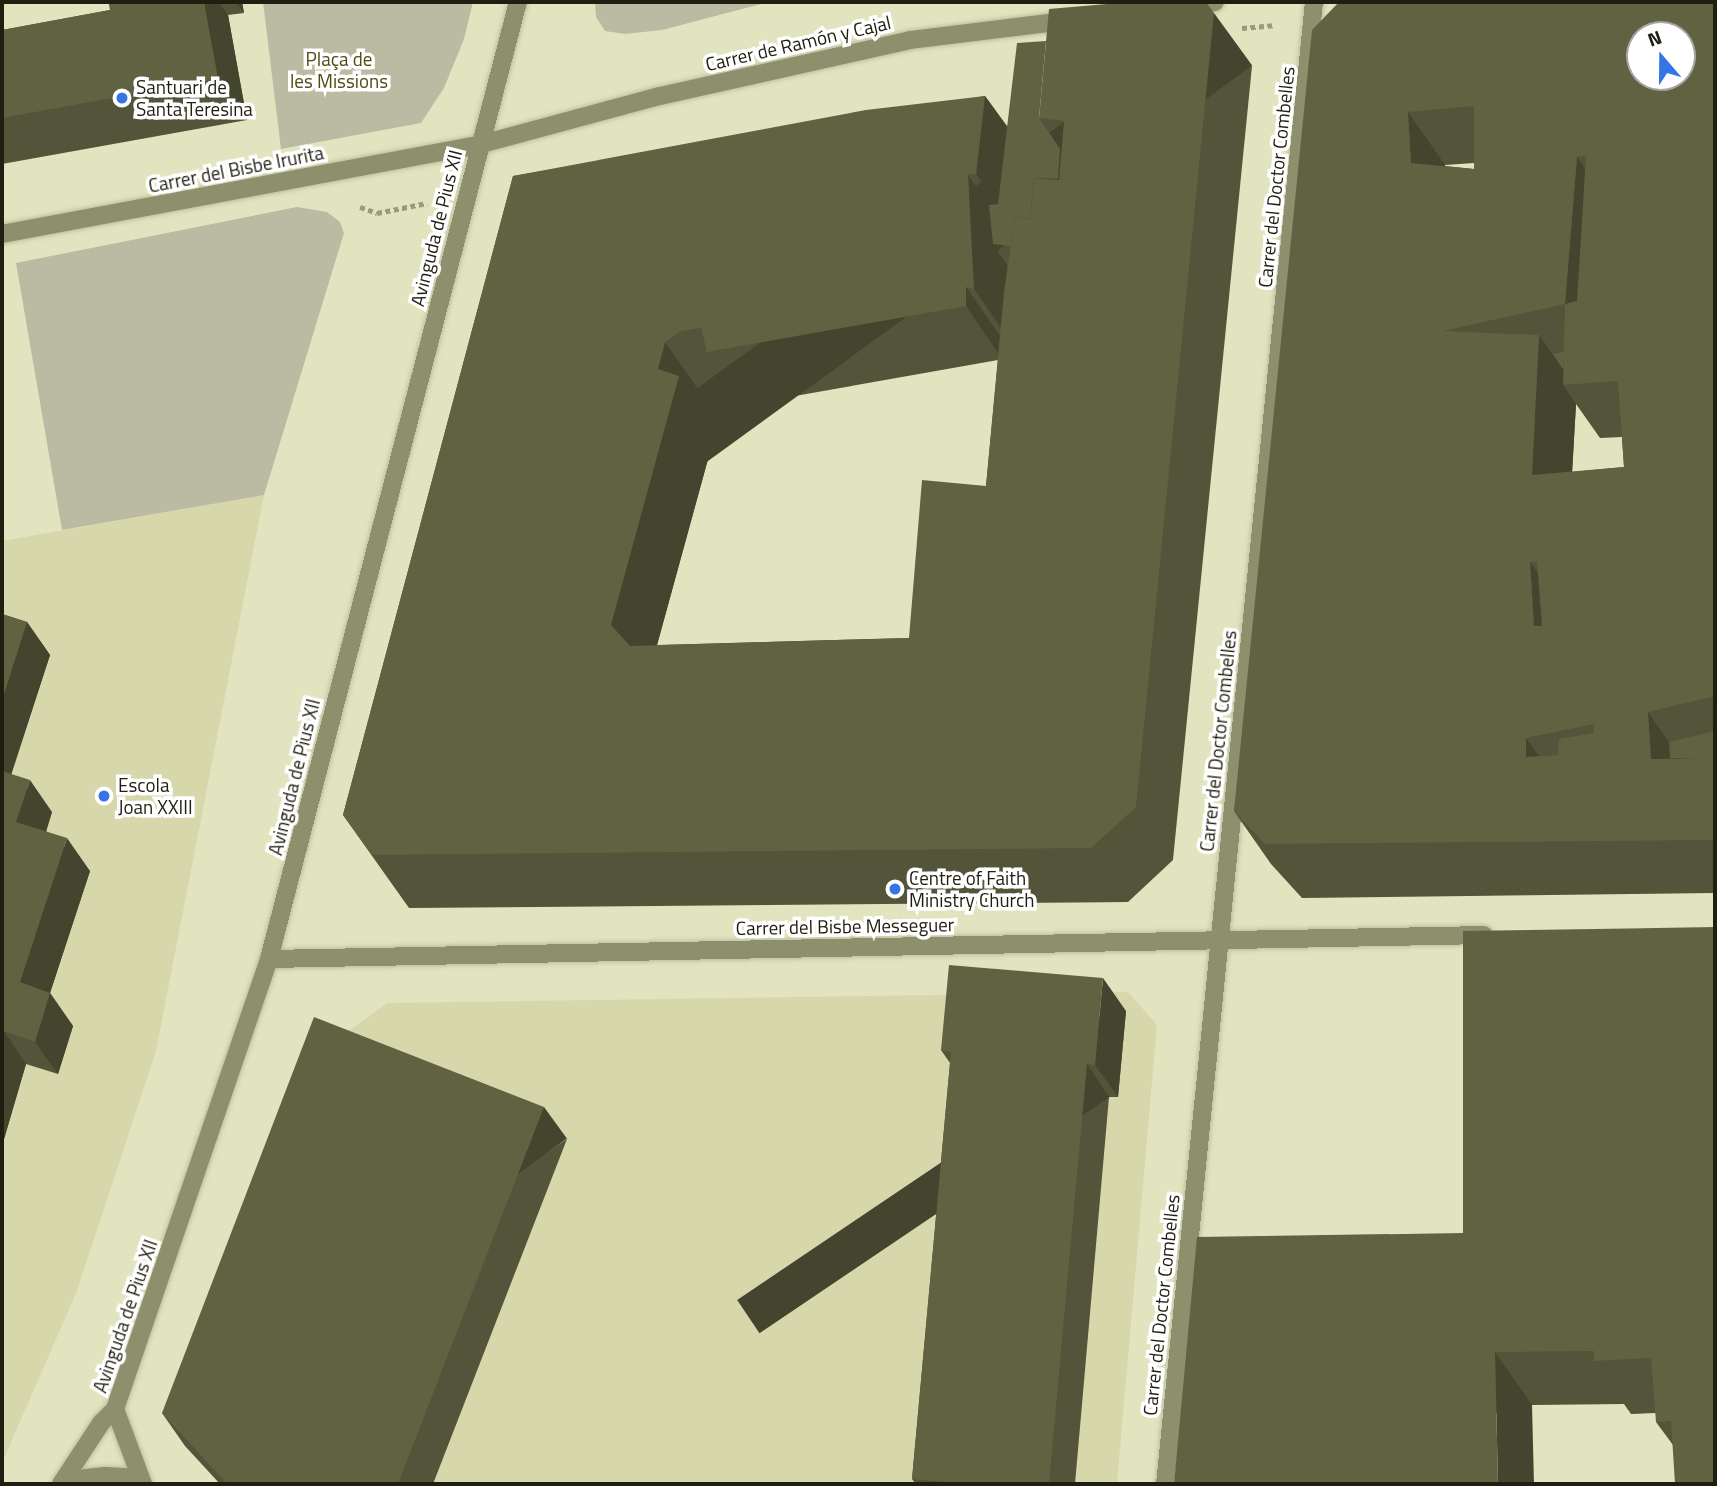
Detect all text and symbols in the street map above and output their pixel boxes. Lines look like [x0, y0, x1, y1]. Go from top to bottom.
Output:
street label: Carrer de Ramón y Cajal [703, 11, 893, 75]
north arrow [1626, 21, 1696, 91]
text: N [1643, 22, 1665, 54]
park label: Plaça de les Missions [290, 48, 388, 92]
street label: Carrer del Doctor Combelles [1253, 65, 1299, 289]
place label: Santuari de Santa Teresina [136, 76, 253, 120]
marker: Santuari de Santa Teresina [114, 90, 130, 106]
street label: Carrer del Bisbe Irurita [146, 141, 326, 197]
street label: Avinguda de Pius XII [406, 147, 466, 309]
street label: Carrer del Doctor Combelles [1195, 629, 1241, 853]
street label: Avinguda de Pius XII [264, 696, 324, 858]
place label: Escola Joan XXIII [118, 774, 193, 818]
marker: Escola Joan XXIII [96, 788, 112, 804]
place label: Centre of Faith Ministry Church [909, 867, 1034, 911]
marker: Centre of Faith Ministry Church [887, 881, 903, 897]
street label: Carrer del Bisbe Messeguer [736, 913, 954, 939]
street label: Carrer del Doctor Combelles [1138, 1193, 1184, 1417]
street label: Avinguda de Pius XII [88, 1236, 162, 1396]

